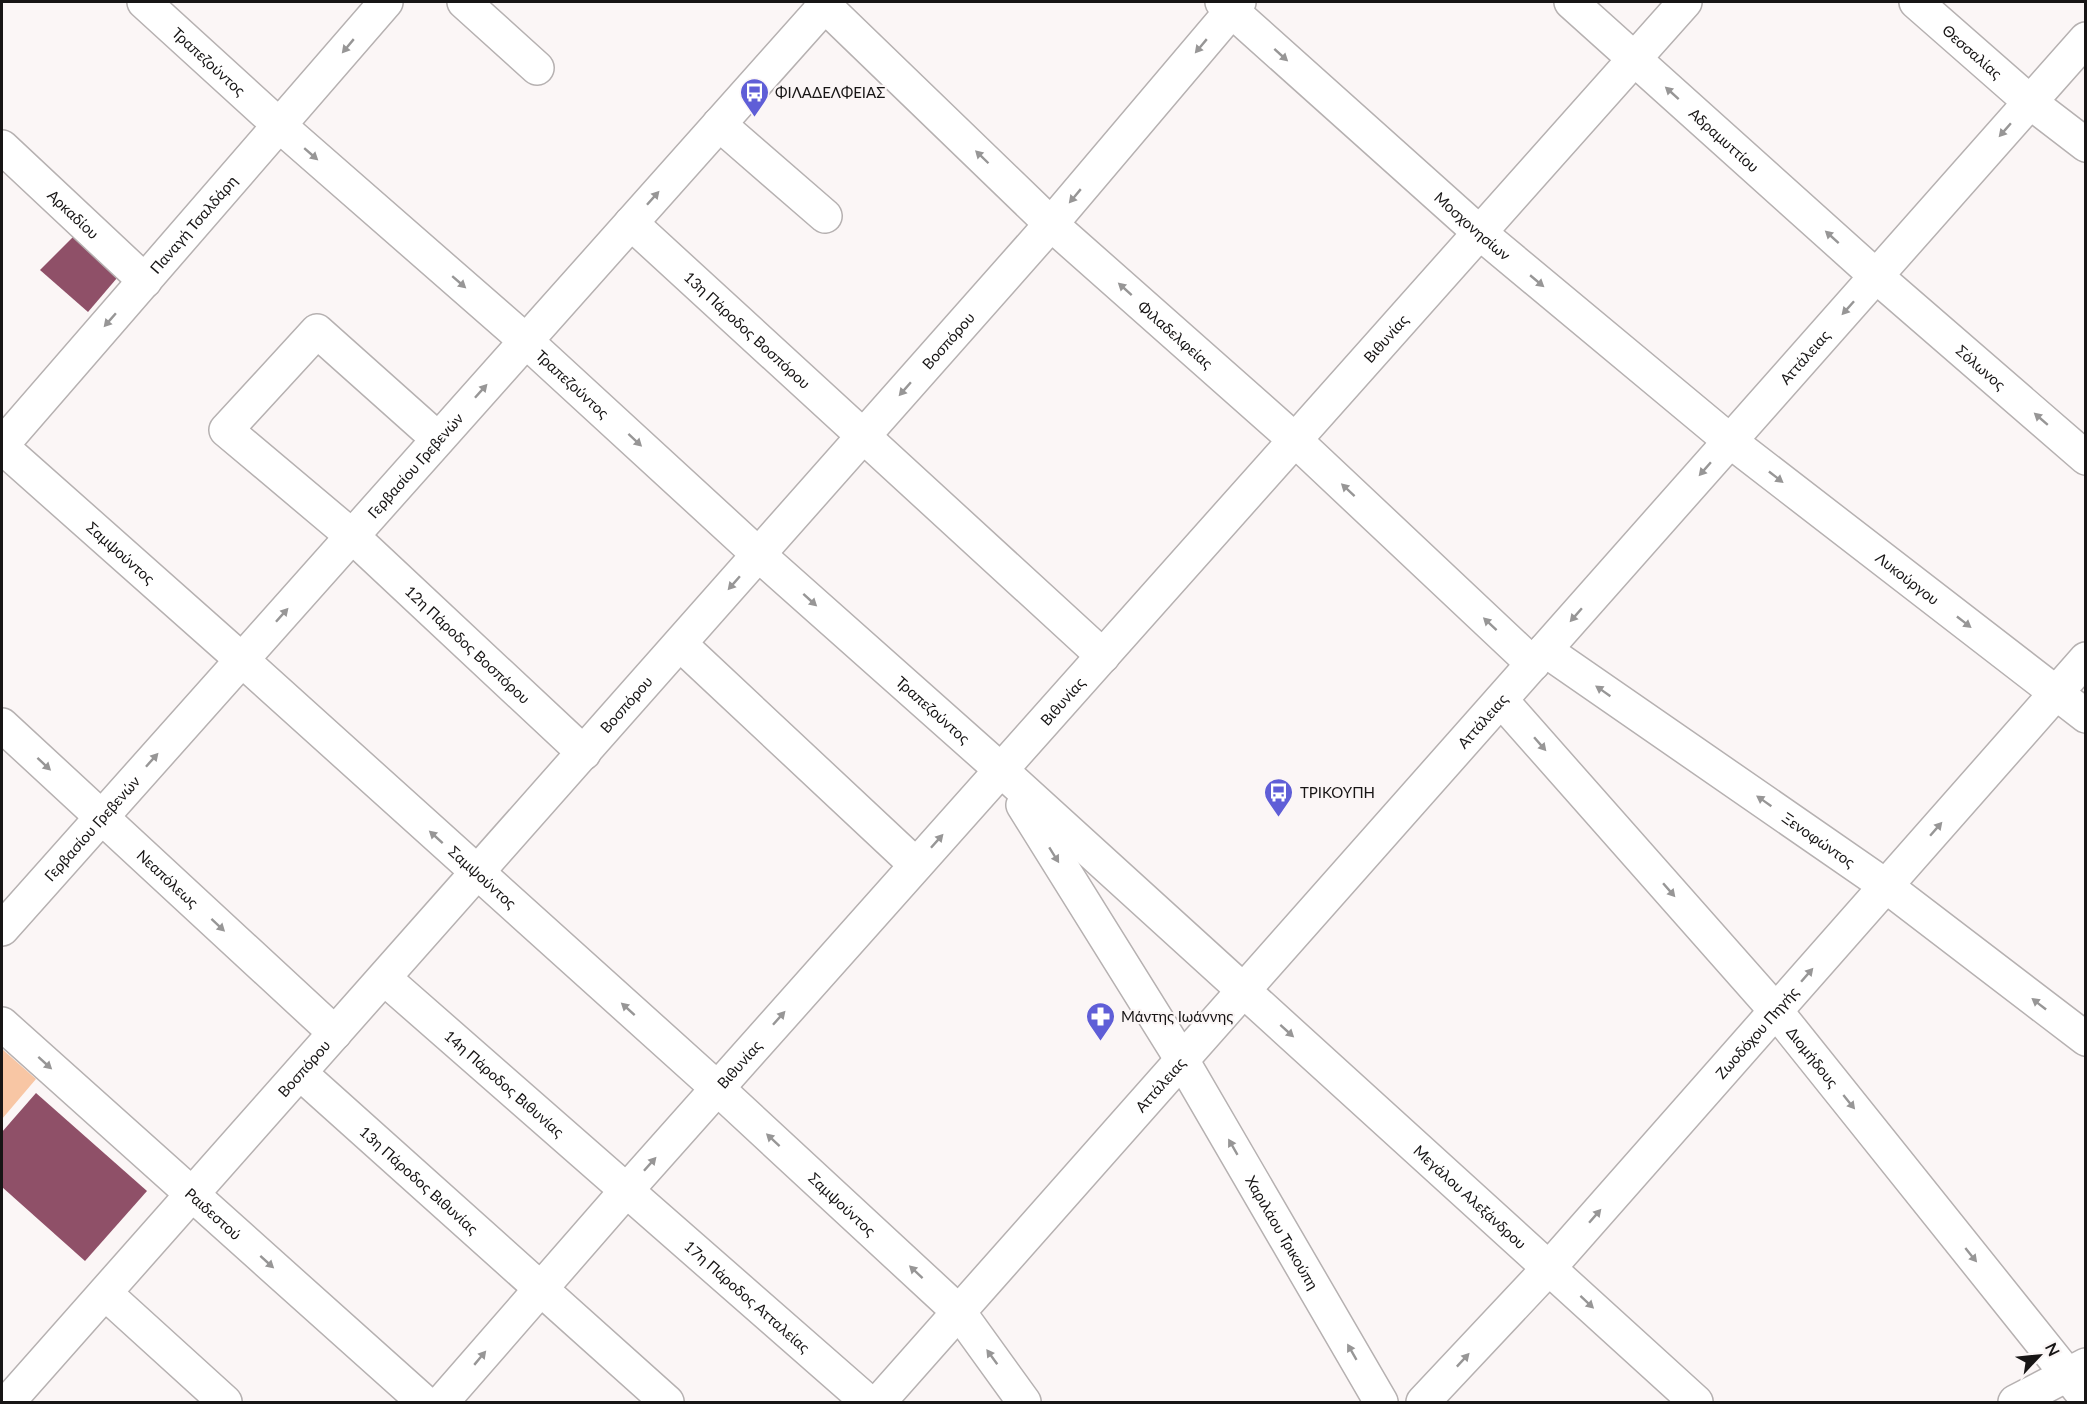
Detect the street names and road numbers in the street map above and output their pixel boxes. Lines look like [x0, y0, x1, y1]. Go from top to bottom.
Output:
street label: Θεσσαλίας [1939, 21, 2006, 82]
street label: Τραπεζούντος [169, 24, 249, 99]
street label: Αδραμυττίου [1686, 104, 1763, 176]
street label: Παναγή Τσαλδάρη [146, 172, 241, 277]
street label: Αρκαδίου [44, 186, 103, 242]
street label: Μοσχονησίων [1431, 188, 1515, 264]
street label: 13η Πάροδος Βοσπόρου [681, 268, 814, 392]
street label: Φιλαδελφείας [1134, 296, 1217, 372]
street label: Βοσπόρου [918, 308, 978, 372]
street label: Βιθυνίας [1359, 310, 1412, 366]
street label: Αττάλειας [1776, 326, 1833, 388]
street label: Σόλωνος [1953, 341, 2009, 393]
street label: Τραπεζούντος [532, 346, 613, 422]
street label: Γερβασίου Γρεβενών [364, 409, 467, 522]
street label: Σαμψούντος [83, 518, 159, 587]
street label: Λυκούργου [1872, 548, 1943, 608]
street label: 12η Πάροδος Βοσπόρου [402, 582, 534, 707]
street label: Βοσπόρου [596, 672, 656, 736]
street label: Τραπεζούντος [893, 672, 974, 747]
street label: Βιθυνίας [1036, 673, 1088, 729]
street label: Αττάλειας [1453, 690, 1511, 752]
street label: Γερβασίου Γρεβενών [40, 772, 144, 884]
street label: Ξενοφώντος [1779, 808, 1859, 871]
street label: Σαμψούντος [445, 842, 520, 912]
street label: Νεαπόλεως [133, 846, 202, 911]
street label: Ζωοδόχου Πηγής [1712, 983, 1802, 1082]
street label: Διομήδους [1783, 1023, 1842, 1091]
street label: 14η Πάροδος Βιθυνίας [441, 1026, 568, 1141]
street label: Βοσπόρου [274, 1036, 334, 1100]
street label: Βιθυνίας [713, 1036, 765, 1092]
street label: Αττάλειας [1131, 1054, 1189, 1115]
street label: 13η Πάροδος Βιθυνίας [356, 1122, 482, 1238]
street label: Μεγάλου Αλεξάνδρου [1410, 1141, 1530, 1252]
street label: Σαμψούντος [805, 1169, 880, 1239]
street label: Χαριλάου Τρικούπη [1242, 1172, 1323, 1293]
street label: Ραιδεστού [182, 1184, 245, 1243]
street label: 17η Πάροδος Ατταλείας [681, 1237, 814, 1356]

